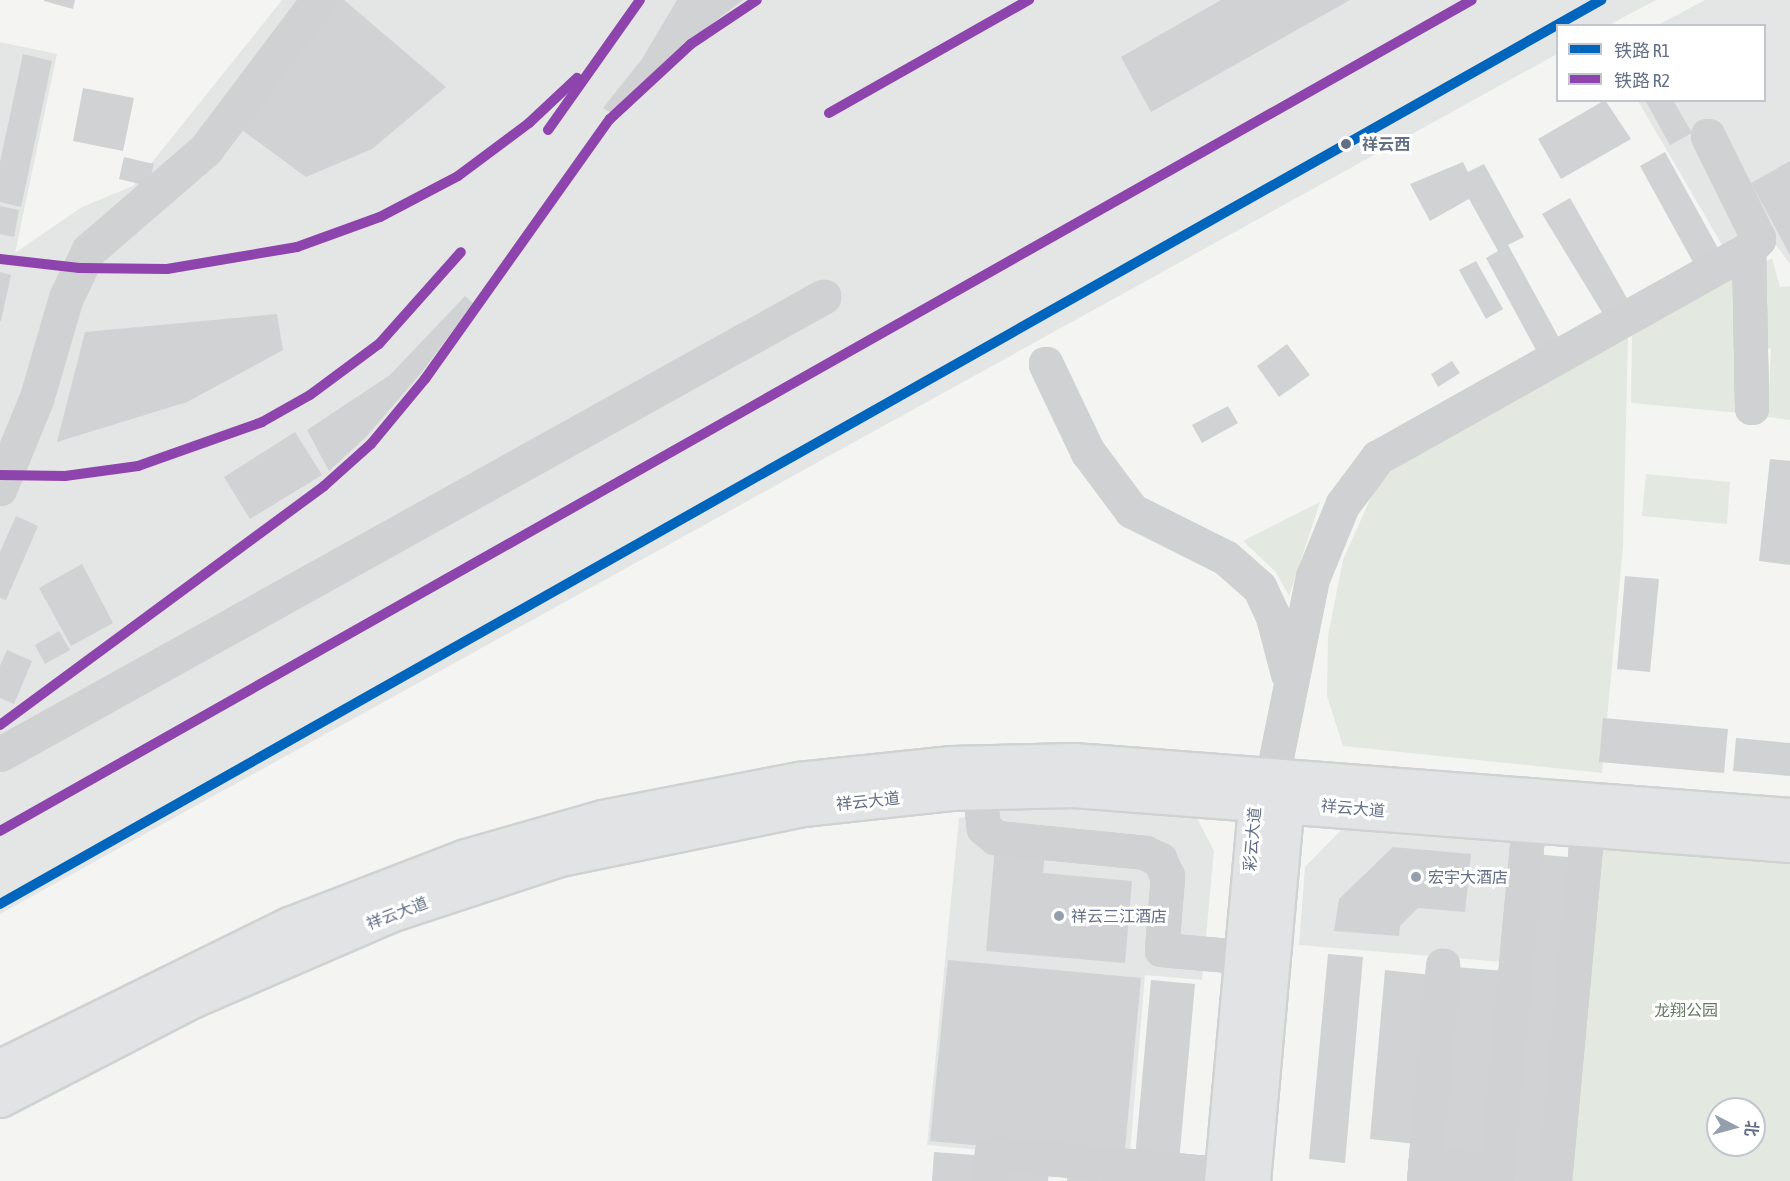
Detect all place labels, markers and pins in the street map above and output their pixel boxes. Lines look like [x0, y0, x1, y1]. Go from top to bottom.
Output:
marker: 祥云西 [1335, 133, 1357, 155]
place label: 祥云西 [1362, 134, 1410, 154]
place label: 宏宇大酒店 [1428, 867, 1508, 887]
marker: 宏宇大酒店 [1409, 870, 1423, 884]
place label: 祥云三江酒店 [1071, 906, 1167, 926]
marker: 祥云三江酒店 [1052, 909, 1066, 923]

